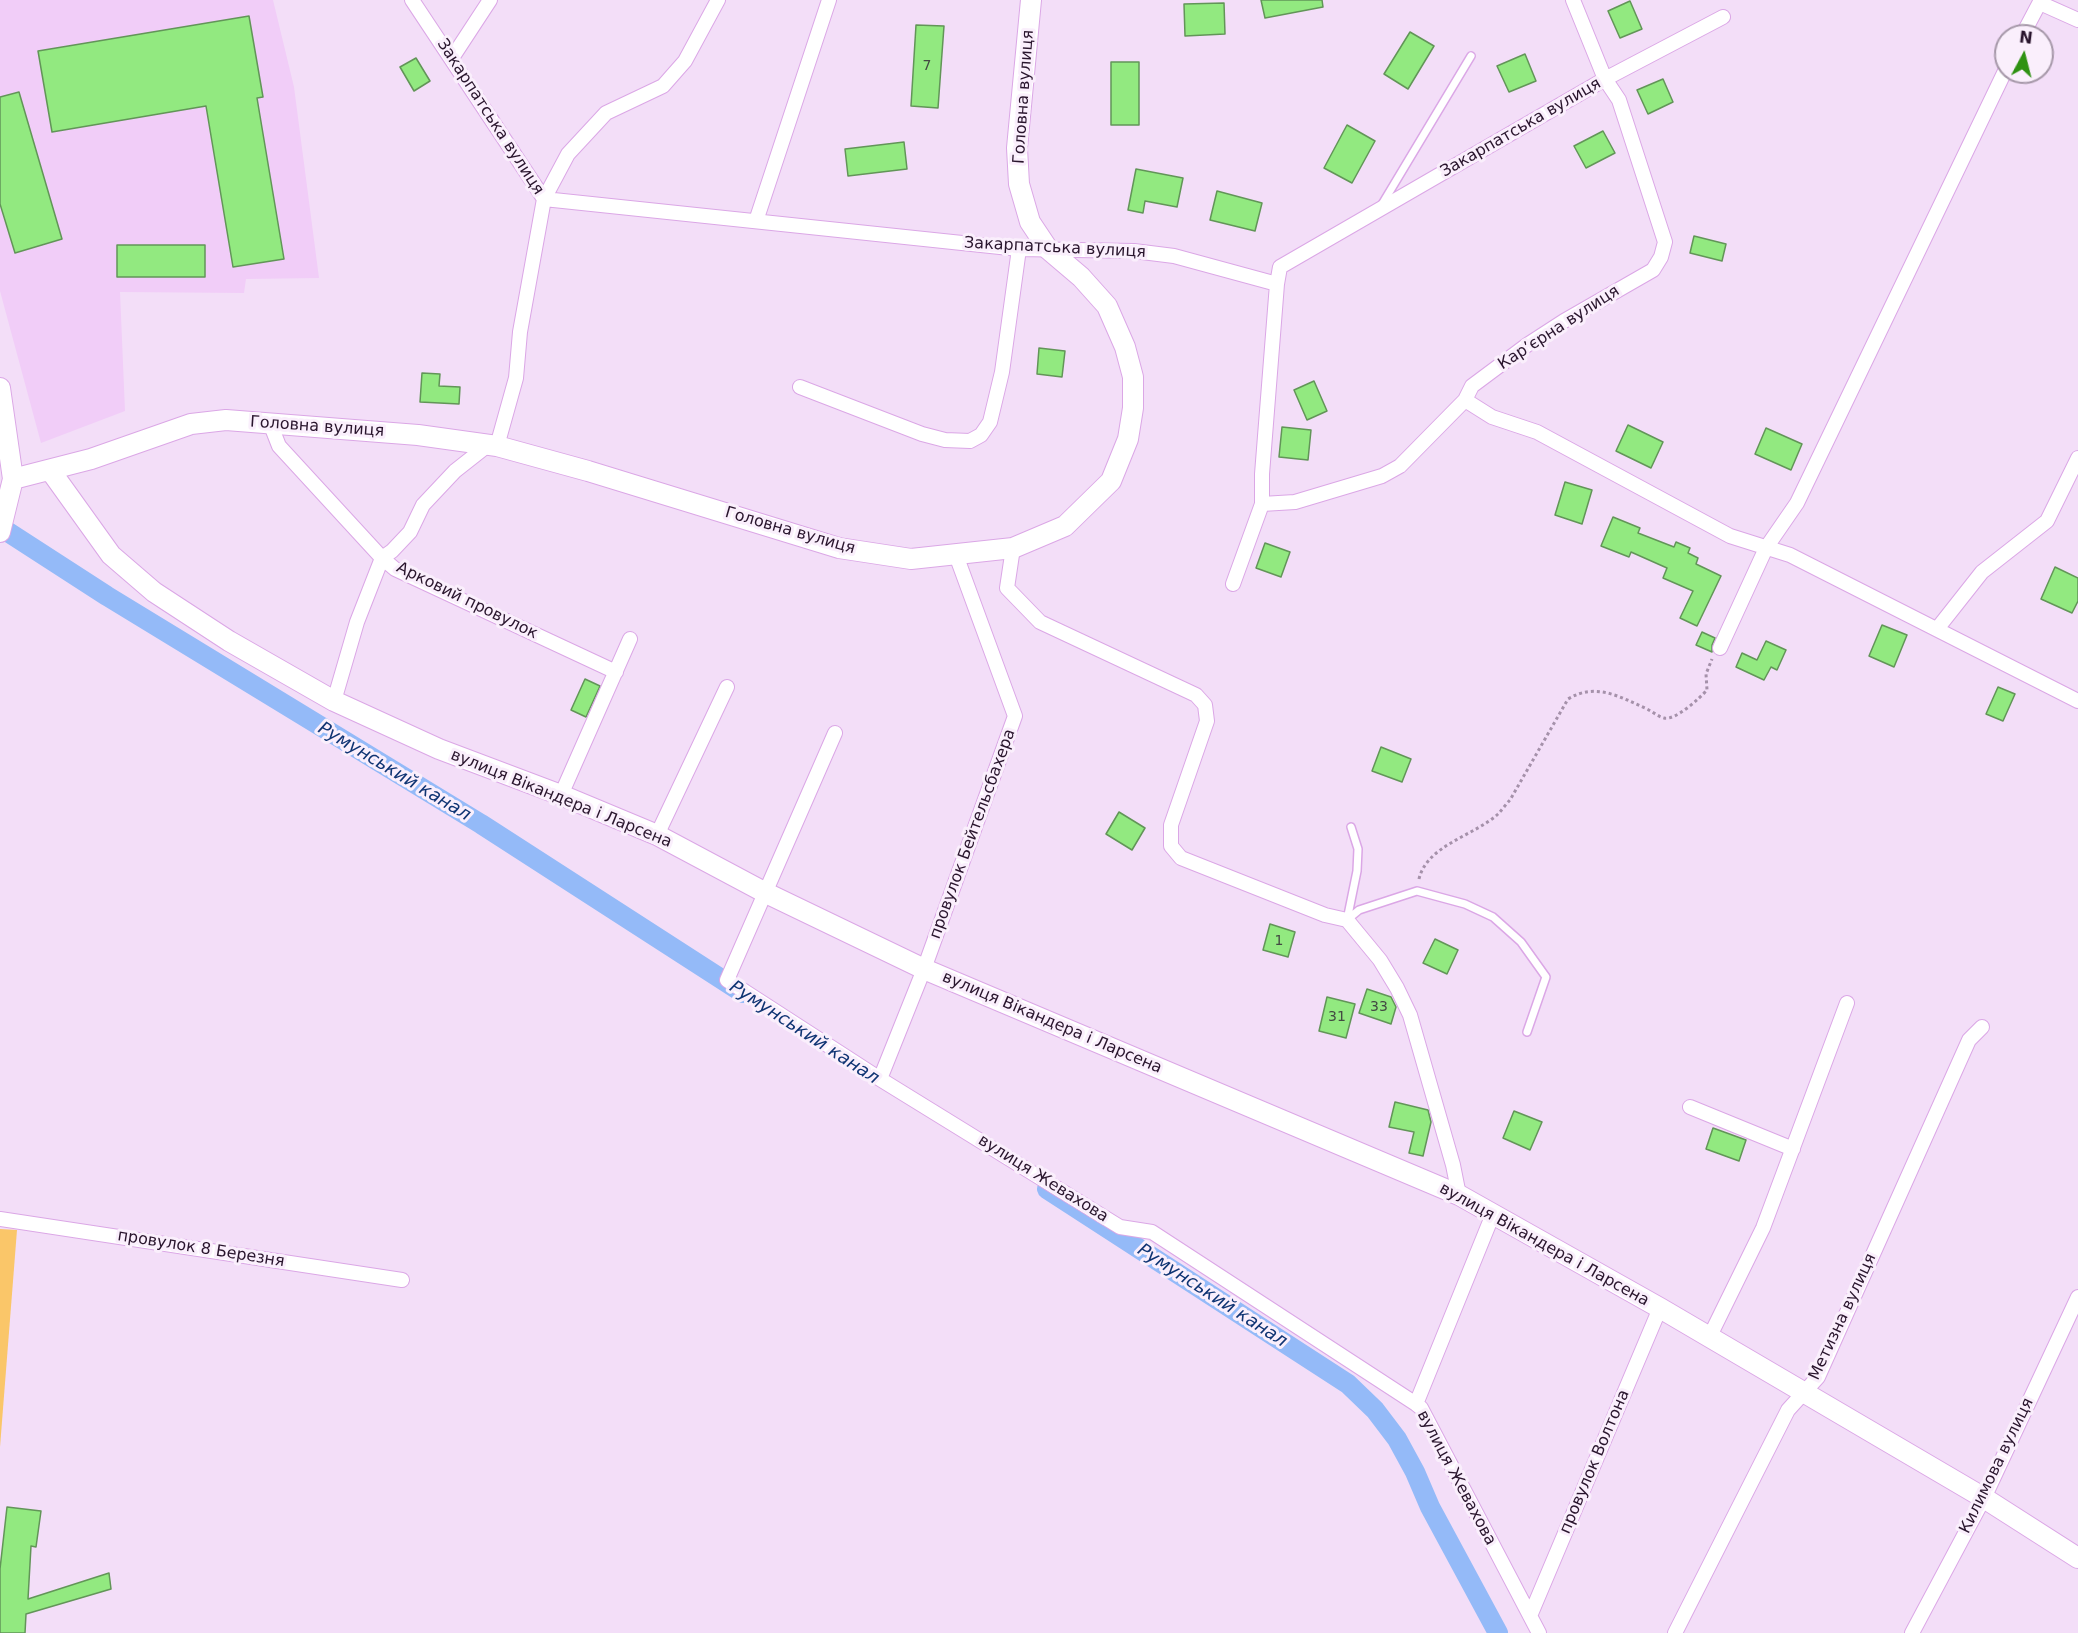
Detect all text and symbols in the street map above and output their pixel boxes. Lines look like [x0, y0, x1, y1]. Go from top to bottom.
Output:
north arrow [1994, 24, 2054, 84]
text: N [2018, 27, 2034, 48]
street label: Головна вулиця [1010, 29, 1038, 165]
street label: Закарпатська вулиця [432, 35, 548, 199]
house number: 7 [923, 58, 931, 74]
street label: Закарпатська вулиця [1437, 74, 1605, 182]
street label: Закарпатська вулиця [964, 234, 1146, 262]
street label: Карʼєрна вулиця [1495, 282, 1623, 374]
street label: Головна вулиця [249, 413, 385, 441]
street label: Головна вулиця [723, 503, 857, 559]
street label: Арковий провулок [393, 558, 541, 644]
water label: Румунський канал [314, 718, 474, 826]
street label: провулок Бейтельсбахера [926, 726, 1020, 942]
street label: вулиця Вікандера і Ларсена [448, 746, 674, 852]
house number: 1 [1275, 933, 1283, 949]
street label: вулиця Вікандера і Ларсена [939, 968, 1165, 1078]
water label: Румунський канал [725, 977, 883, 1089]
house number: 33 [1370, 999, 1388, 1015]
house number: 31 [1328, 1009, 1346, 1025]
street label: вулиця Жевахова [974, 1131, 1112, 1227]
street label: вулиця Вікандера і Ларсена [1436, 1179, 1652, 1311]
street label: провулок 8 Березня [116, 1226, 286, 1272]
water label: Румунський канал [1133, 1240, 1291, 1352]
street label: Метизна вулиця [1805, 1251, 1881, 1383]
street label: провулок Волтона [1556, 1387, 1634, 1537]
street label: Килимова вулиця [1956, 1395, 2038, 1537]
street label: вулиця Жевахова [1412, 1407, 1500, 1549]

